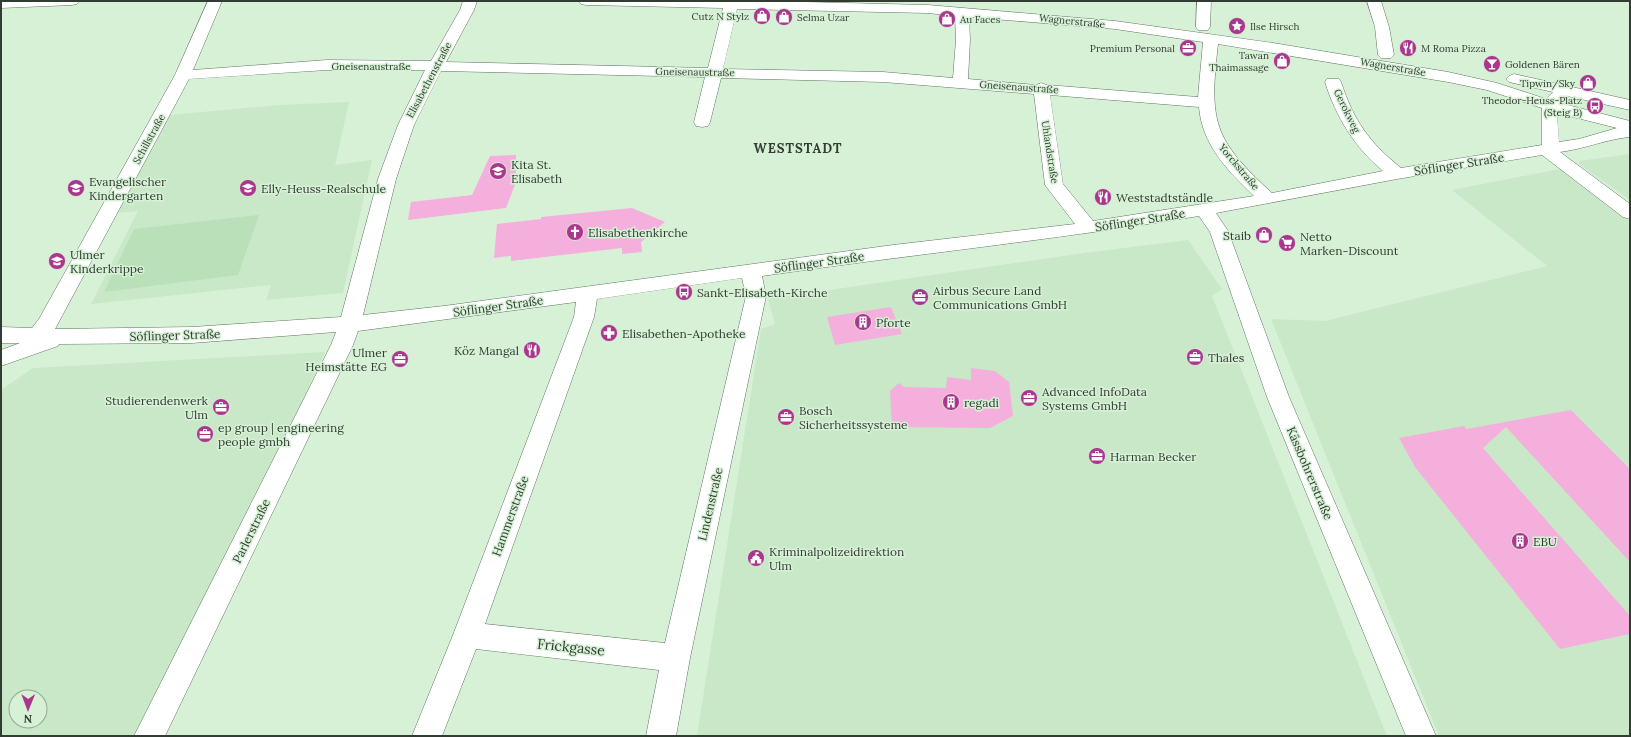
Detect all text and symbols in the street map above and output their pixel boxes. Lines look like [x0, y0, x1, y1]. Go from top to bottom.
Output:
shop icon: Cutz N Stylz [752, 6, 772, 26]
shop icon: Selma Uzar [774, 7, 794, 27]
shop icon: Au Faces [937, 9, 957, 29]
place label: Cutz N Stylz [692, 10, 749, 23]
place label: Selma Uzar [797, 11, 850, 24]
street label: Wagnerstraße [1038, 11, 1106, 31]
place label: Au Faces [959, 13, 1001, 26]
place icon: Ilse Hirsch [1227, 16, 1247, 36]
place label: Ilse Hirsch [1250, 20, 1300, 33]
office icon: Premium Personal [1178, 38, 1198, 58]
restaurant icon: M Roma Pizza [1398, 38, 1418, 58]
street label: Elisabethenstraße [403, 39, 455, 120]
place label: Premium Personal [1090, 42, 1175, 55]
place label: M Roma Pizza [1421, 42, 1486, 55]
place label: Tawan Thaimassage [1209, 49, 1270, 74]
shop icon: Tawan Thaimassage [1272, 51, 1292, 71]
bar icon: Goldenen Bären [1482, 54, 1502, 74]
street label: Wagnerstraße [1359, 55, 1427, 79]
place label: Goldenen Bären [1505, 58, 1580, 71]
street label: Gneisenaustraße [331, 60, 411, 73]
street label: Gneisenaustraße [655, 65, 735, 79]
shop icon: Tipwin/Sky [1578, 73, 1598, 93]
place label: Tipwin/Sky [1520, 77, 1576, 90]
street label: Gneisenaustraße [979, 78, 1060, 96]
street label: Gerokweg [1331, 87, 1363, 136]
place label: Theodor-Heuss-Platz (Steig B) [1482, 94, 1582, 119]
bus stop icon: Theodor-Heuss-Platz (Steig B) [1585, 96, 1605, 116]
street label: Schillstraße [130, 111, 168, 166]
street label: Uhlandstraße [1039, 120, 1061, 185]
district label: WESTSTADT [753, 140, 843, 157]
street label: Yorckstraße [1215, 140, 1263, 193]
street label: Söflinger Straße [1413, 149, 1506, 179]
place label: Kita St. Elisabeth [511, 157, 562, 186]
school or university icon: Kita St. Elisabeth [488, 161, 508, 181]
place label: Evangelischer Kindergarten [89, 174, 167, 203]
school or university icon: Evangelischer Kindergarten [66, 178, 86, 198]
school or university icon: Elly-Heuss-Realschule [238, 178, 258, 198]
place label: Elly-Heuss-Realschule [261, 181, 386, 196]
restaurant icon: Weststadtständle [1093, 187, 1113, 207]
place label: Weststadtständle [1116, 190, 1213, 205]
street label: Söflinger Straße [1094, 205, 1187, 235]
church icon: Elisabethenkirche [565, 222, 585, 242]
place label: Elisabethenkirche [588, 225, 688, 240]
shop icon: Staib [1254, 225, 1274, 245]
place label: Staib [1223, 228, 1251, 243]
place label: Netto Marken-Discount [1300, 229, 1399, 258]
supermarket icon: Netto Marken-Discount [1277, 233, 1297, 253]
place label: Ulmer Kinderkrippe [70, 247, 144, 276]
street label: Söflinger Straße [773, 248, 866, 276]
school or university icon: Ulmer Kinderkrippe [47, 251, 67, 271]
bus stop icon: Sankt-Elisabeth-Kirche [674, 282, 694, 302]
place label: Airbus Secure Land Communications GmbH [932, 283, 1067, 312]
place label: Sankt-Elisabeth-Kirche [697, 285, 828, 300]
office icon: Airbus Secure Land Communications GmbH [910, 287, 930, 307]
street label: Söflinger Straße [452, 292, 545, 320]
building icon: Pforte [853, 312, 873, 332]
place label: Pforte [876, 315, 911, 330]
pharmacy icon: Elisabethen-Apotheke [599, 323, 619, 343]
street label: Söflinger Straße [129, 326, 221, 344]
place label: Elisabethen-Apotheke [622, 326, 746, 341]
restaurant icon: Köz Mangal [522, 340, 542, 360]
place label: Köz Mangal [454, 343, 519, 358]
place label: Ulmer Heimstätte EG [305, 345, 388, 374]
office icon: Thales [1185, 347, 1205, 367]
office icon: Ulmer Heimstätte EG [390, 349, 410, 369]
place label: Thales [1208, 350, 1245, 365]
place label: Advanced InfoData Systems GmbH [1041, 384, 1147, 413]
office icon: Advanced InfoData Systems GmbH [1019, 388, 1039, 408]
building icon: regadi [941, 392, 961, 412]
place label: Studierendenwerk Ulm [105, 393, 209, 422]
place label: regadi [964, 395, 999, 410]
office icon: Studierendenwerk Ulm [211, 397, 231, 417]
place label: Bosch Sicherheitssysteme [799, 403, 908, 432]
office icon: Bosch Sicherheitssysteme [776, 407, 796, 427]
place label: ep group | engineering people gmbh [218, 420, 344, 449]
office icon: ep group | engineering people gmbh [195, 424, 215, 444]
street label: Kässbohrerstraße [1284, 424, 1337, 522]
office icon: Harman Becker [1087, 446, 1107, 466]
place label: Harman Becker [1110, 449, 1197, 464]
street label: Lindenstraße [694, 465, 726, 542]
street label: Hammerstraße [488, 473, 532, 558]
street label: Parlerstraße [229, 496, 273, 566]
building icon: EBU [1510, 531, 1530, 551]
place label: EBU [1533, 534, 1557, 549]
place label: Kriminalpolizeidirektion Ulm [769, 544, 904, 573]
public building icon: Kriminalpolizeidirektion Ulm [746, 548, 766, 568]
street label: Frickgasse [536, 634, 606, 660]
north arrow [8, 689, 48, 729]
text: N [23, 712, 32, 726]

